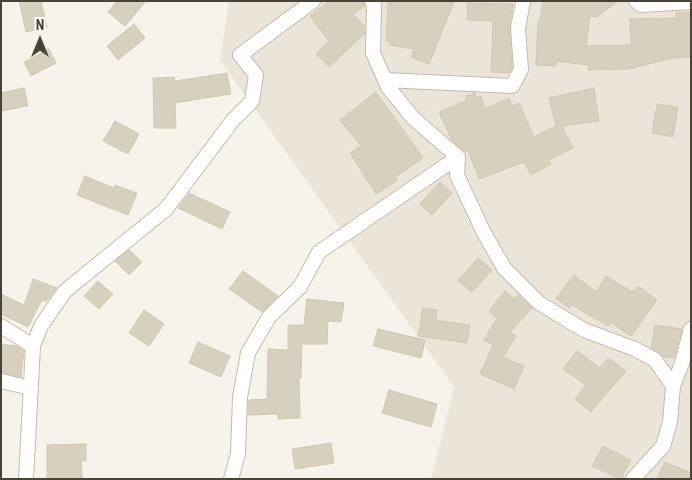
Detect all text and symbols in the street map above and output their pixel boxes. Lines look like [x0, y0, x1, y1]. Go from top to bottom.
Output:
north arrow [15, 15, 65, 65]
text: N [36, 17, 44, 33]

